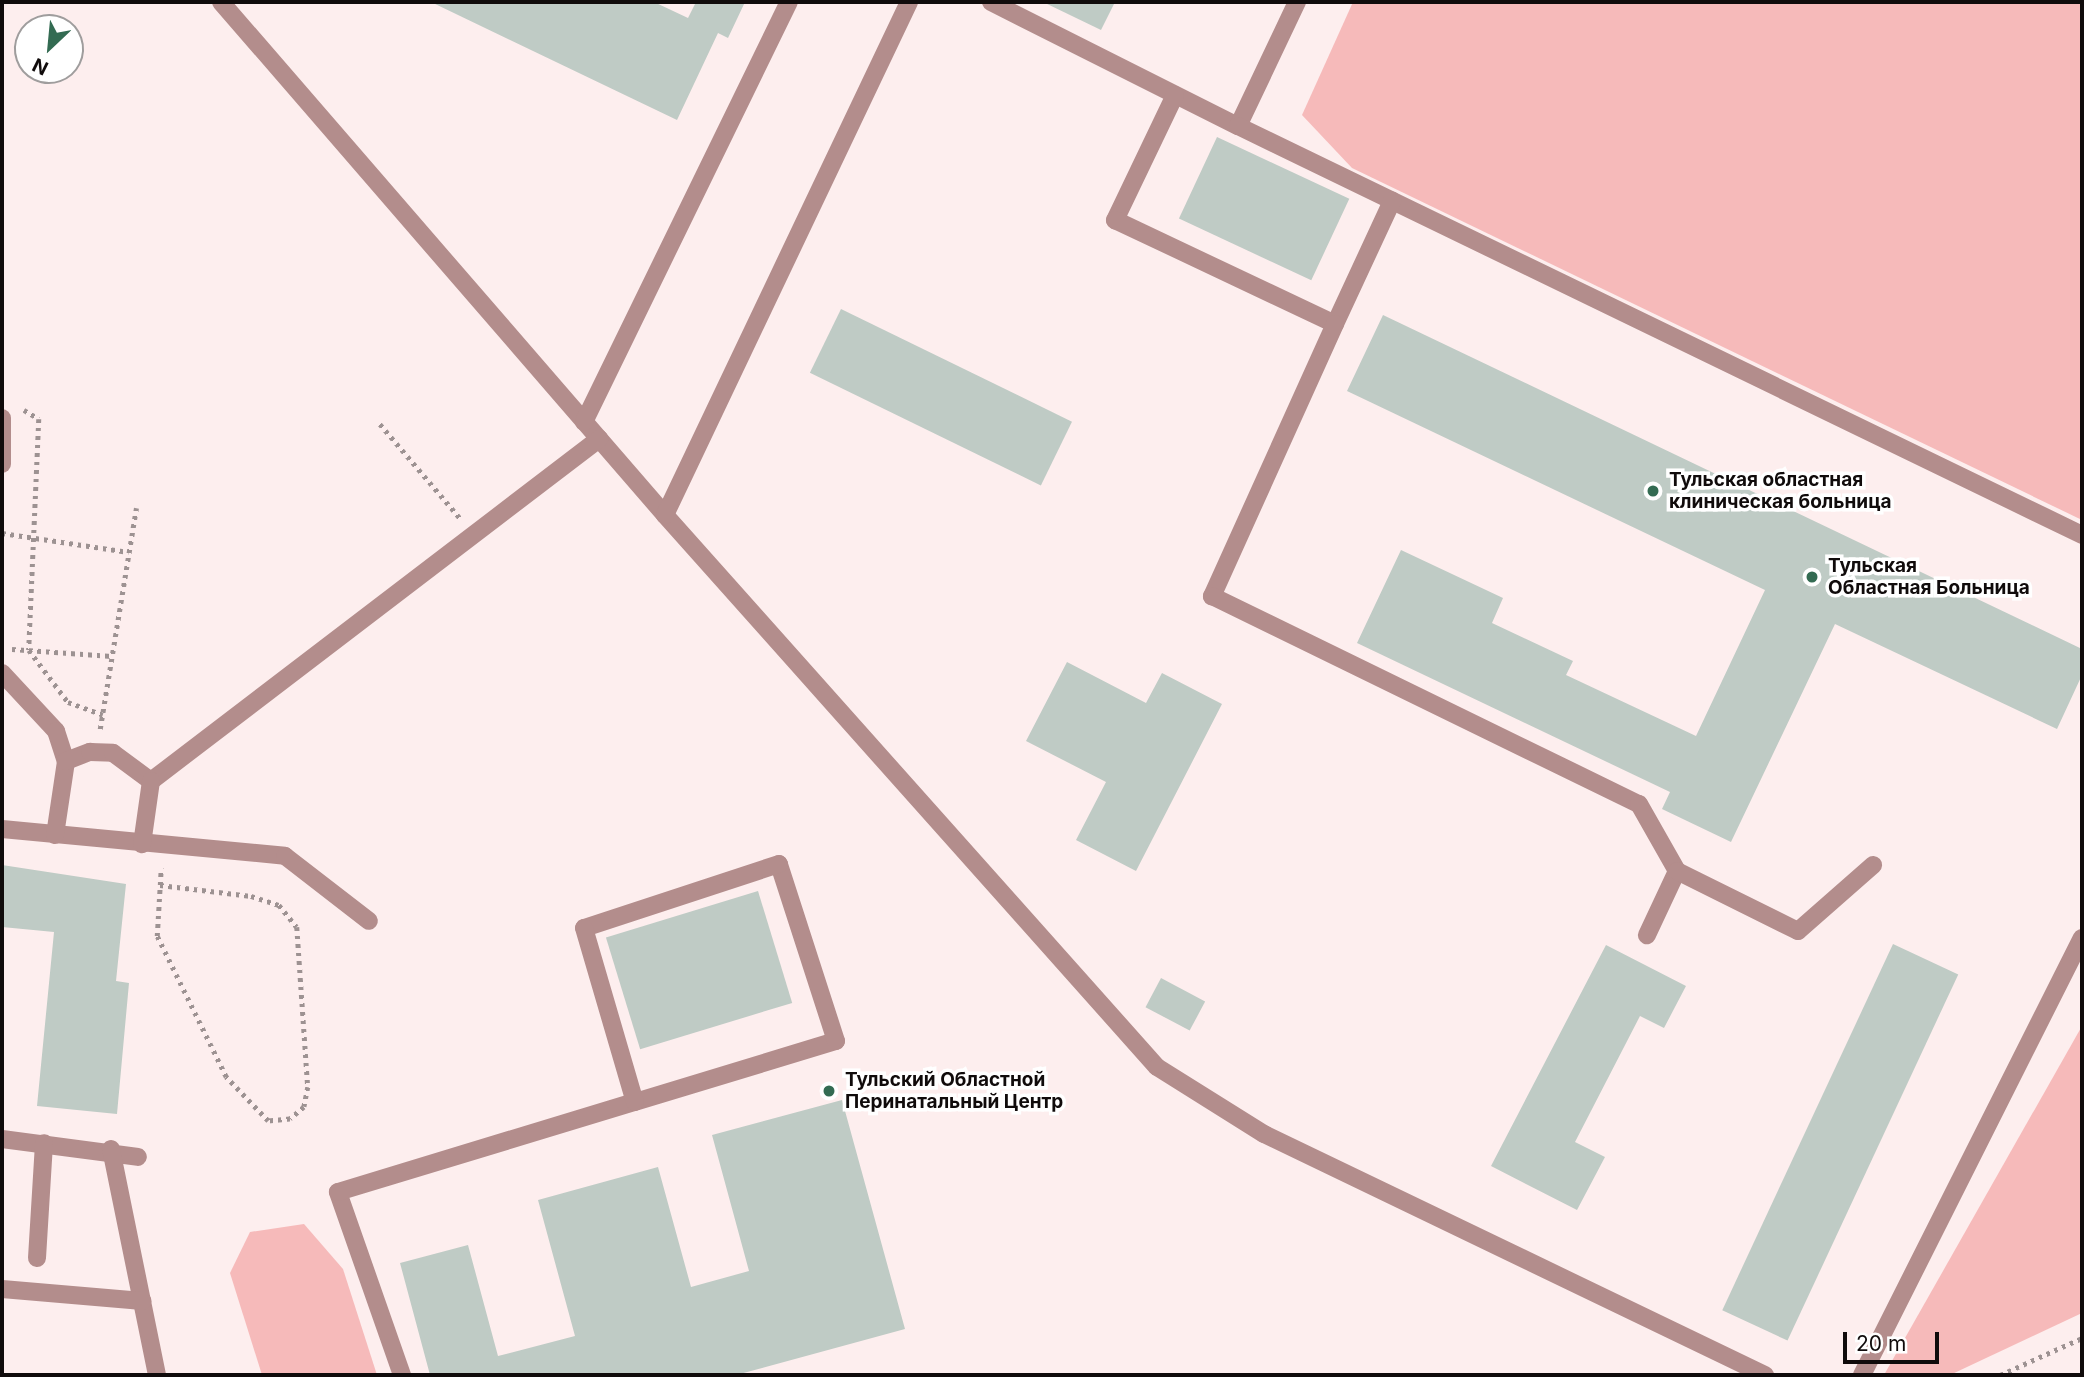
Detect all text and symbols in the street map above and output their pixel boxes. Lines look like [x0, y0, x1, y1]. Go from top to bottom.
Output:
north arrow [14, 14, 84, 84]
text: N [29, 53, 52, 80]
place label: Тульская областная клиническая больница [1669, 469, 1892, 513]
marker: Тульская областная клиническая больница [1643, 481, 1663, 501]
place label: Тульская Областная Больница [1828, 555, 2030, 599]
marker: Тульская Областная Больница [1802, 567, 1822, 587]
place label: Тульский Областной Перинатальный Центр [845, 1069, 1063, 1113]
marker: Тульский Областной Перинатальный Центр [819, 1081, 839, 1101]
scale bar [1846, 1318, 1942, 1362]
text: 20 m [1856, 1331, 1906, 1356]

